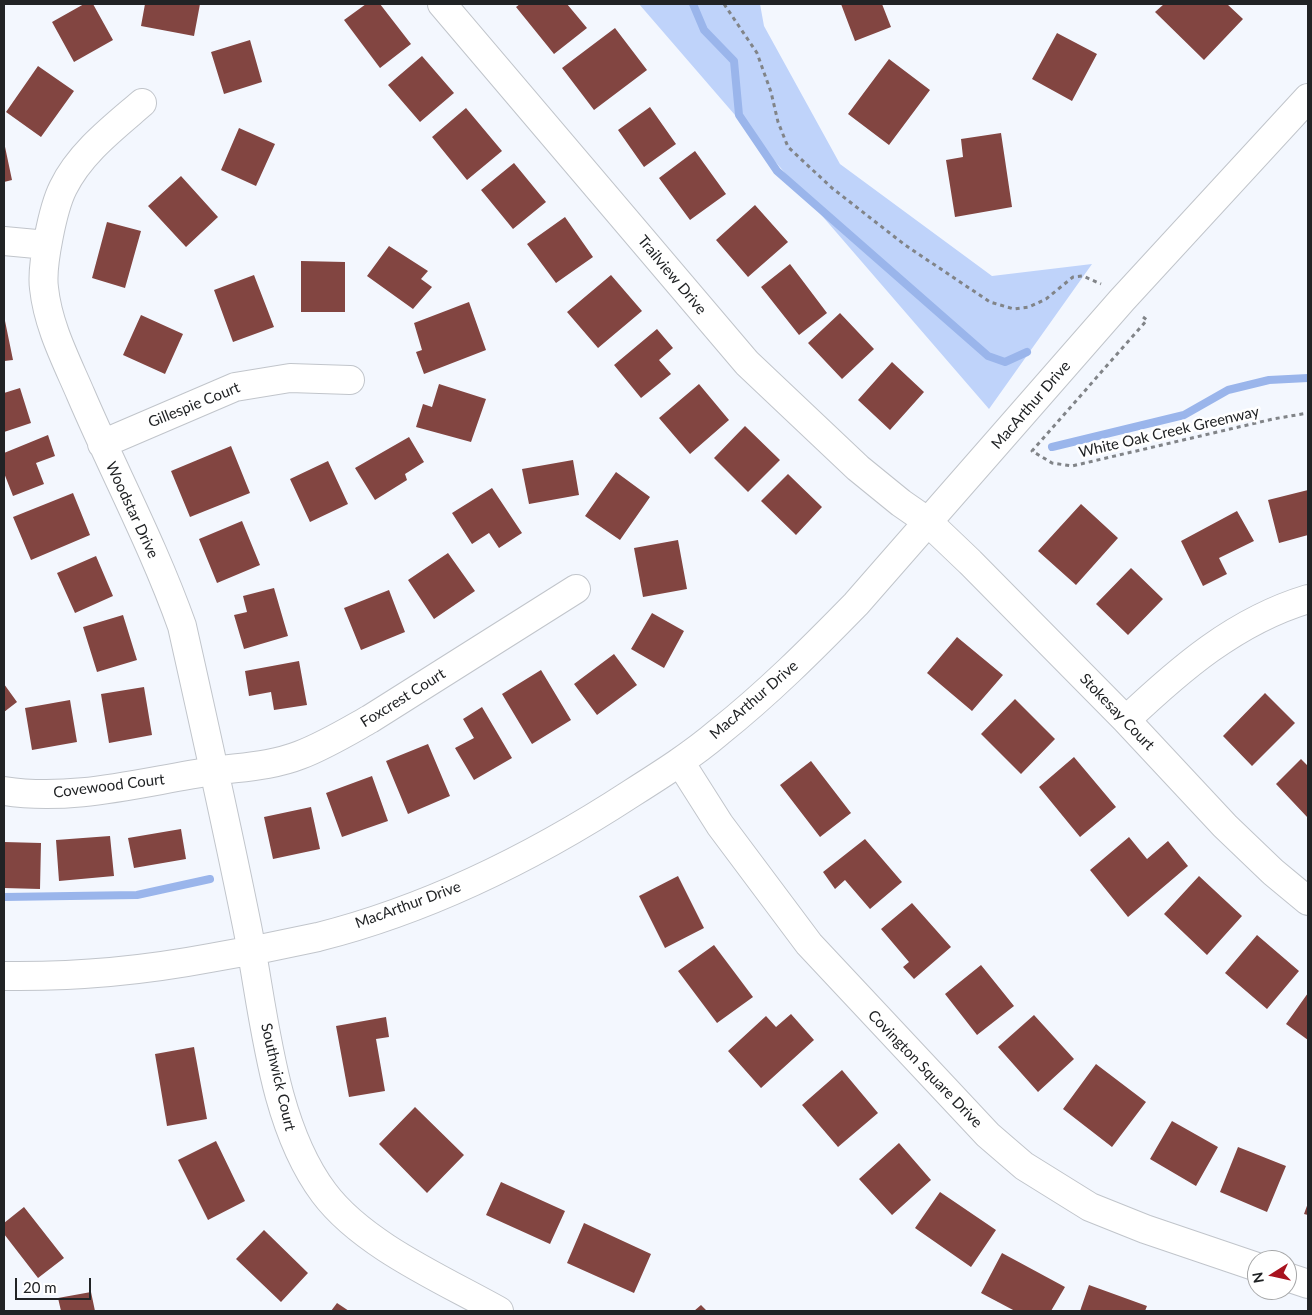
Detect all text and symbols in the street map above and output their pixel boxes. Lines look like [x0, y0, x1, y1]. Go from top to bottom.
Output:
street label: Trailview Drive [634, 232, 710, 318]
street label: MacArthur Drive [988, 357, 1074, 453]
street label: Gillespie Court [146, 378, 242, 432]
street label: White Oak Creek Greenway [1077, 402, 1261, 462]
street label: Woodstar Drive [102, 459, 162, 561]
street label: MacArthur Drive [706, 657, 802, 743]
street label: Foxcrest Court [357, 665, 449, 731]
street label: Stokesay Court [1076, 670, 1158, 754]
street label: Covewood Court [52, 770, 166, 802]
street label: MacArthur Drive [353, 878, 463, 932]
street label: Covington Square Drive [864, 1006, 986, 1132]
street label: Southwick Court [257, 1021, 299, 1133]
north arrow [1247, 1250, 1297, 1300]
scale bar [18, 1268, 94, 1300]
text: N [1248, 1271, 1267, 1284]
text: 20 m [23, 1278, 57, 1296]

